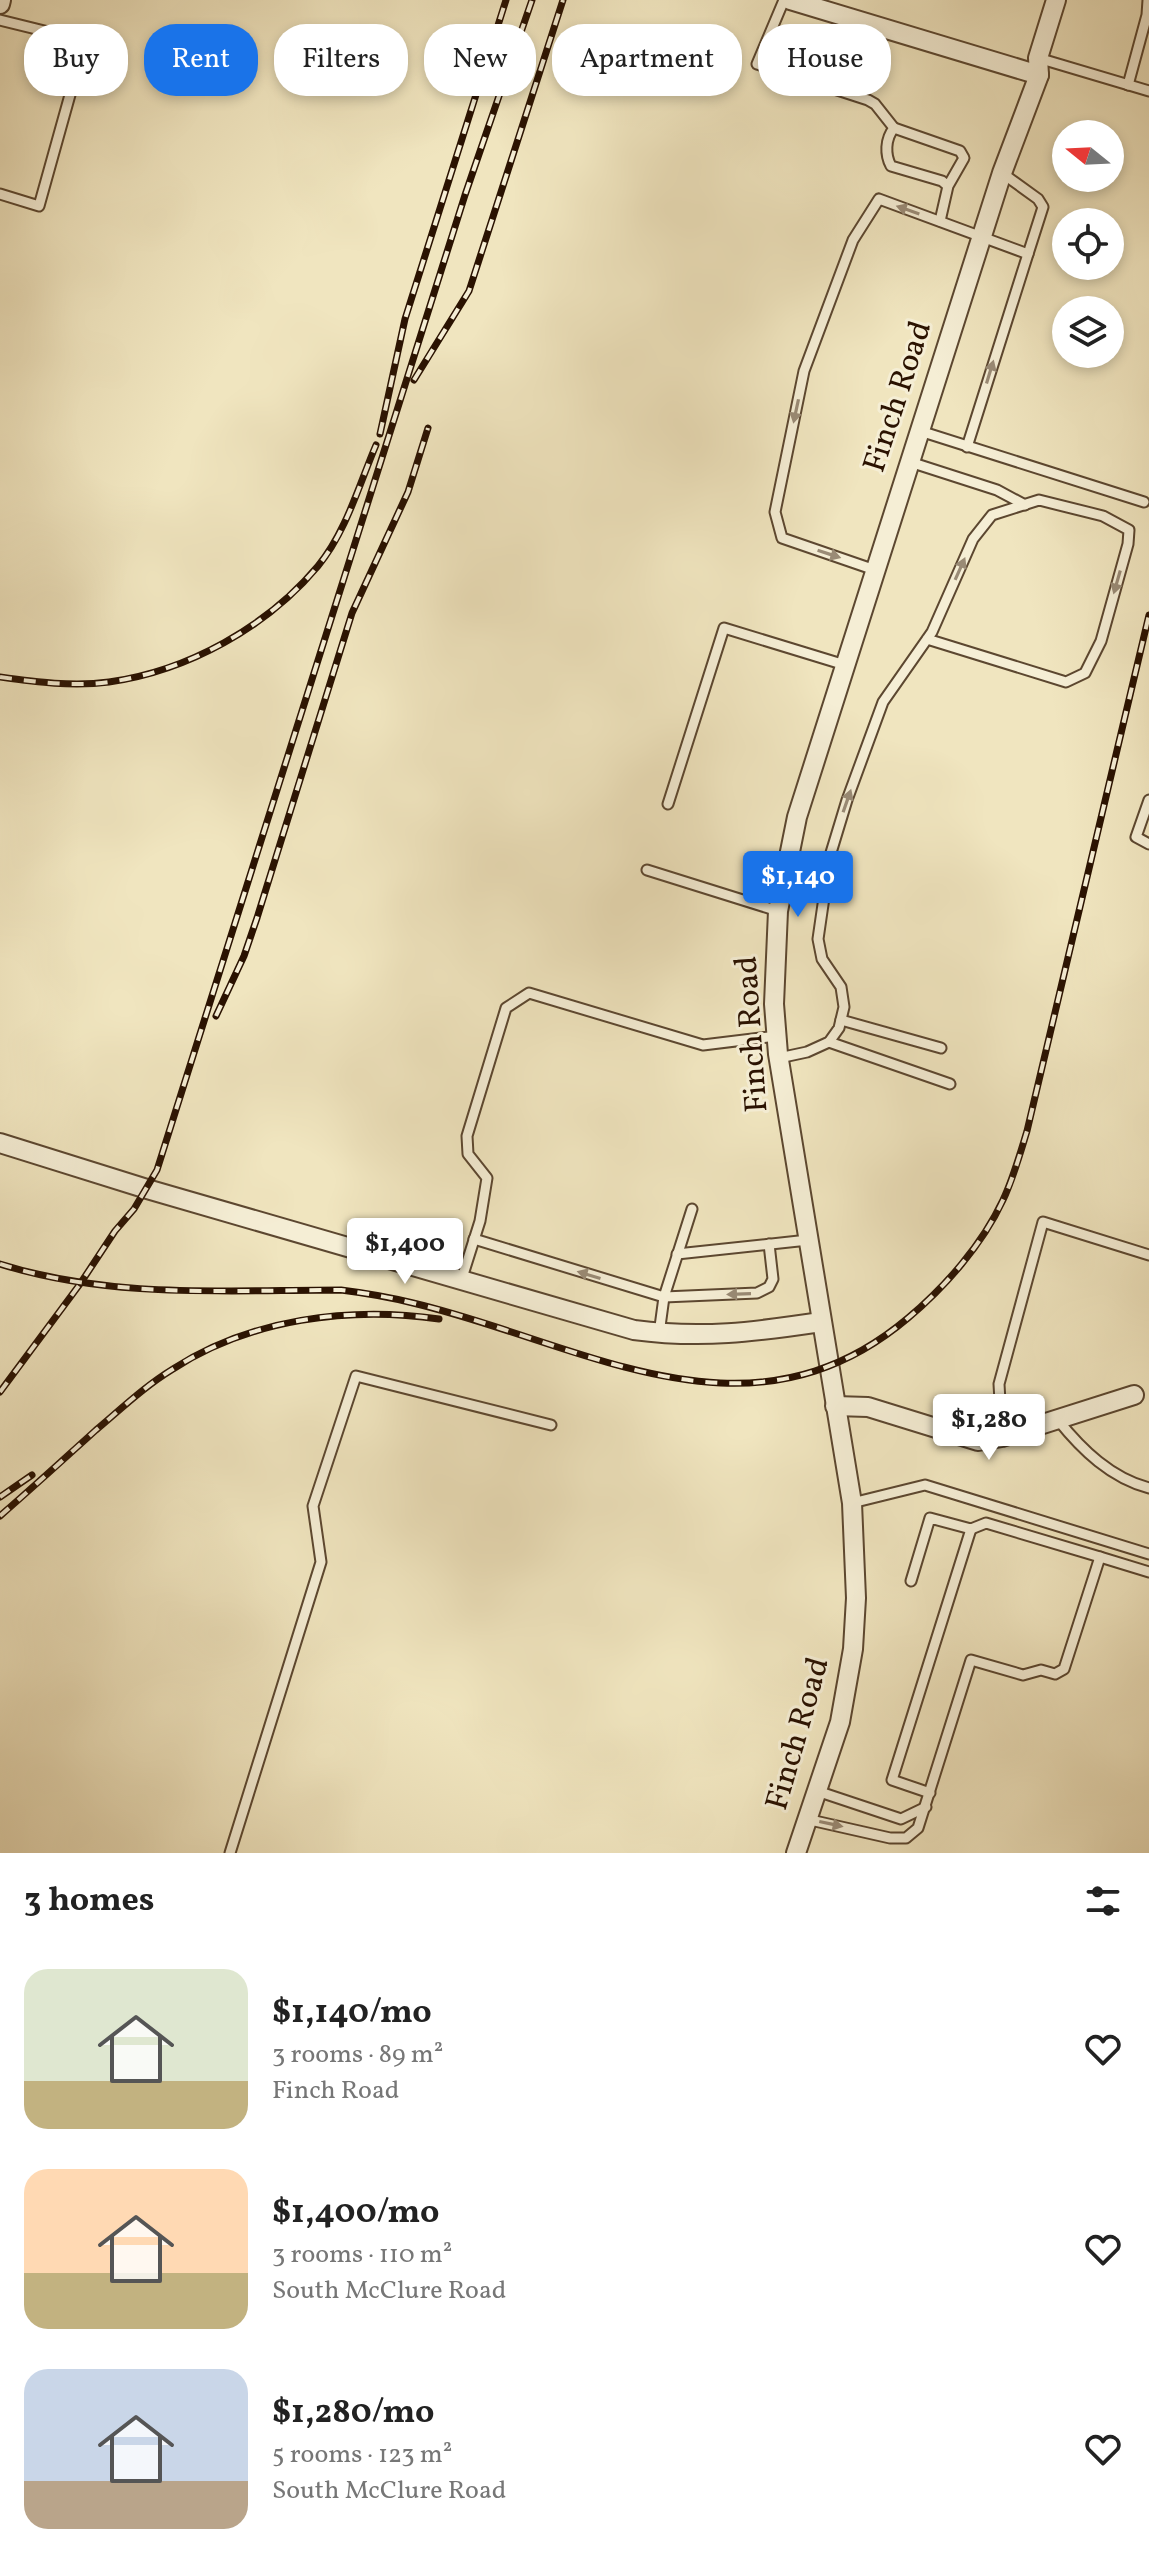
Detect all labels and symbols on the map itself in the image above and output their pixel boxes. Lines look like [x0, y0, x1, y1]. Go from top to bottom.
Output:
north arrow [1052, 120, 1124, 192]
one-way arrow [896, 203, 920, 215]
street label: Finch Road [854, 316, 944, 478]
one-way arrow [985, 360, 997, 384]
one-way arrow [789, 399, 802, 424]
one-way arrow [817, 548, 841, 560]
one-way arrow [954, 557, 967, 580]
one-way arrow [1111, 569, 1123, 594]
one-way arrow [842, 789, 854, 813]
pin: $1,140 [733, 851, 863, 919]
street label: Finch Road [726, 954, 780, 1114]
pin: $1,400 [340, 1218, 470, 1286]
one-way arrow [576, 1268, 600, 1281]
one-way arrow [726, 1287, 751, 1300]
pin: $1,280 [924, 1394, 1054, 1462]
street label: Finch Road [756, 1652, 842, 1816]
one-way arrow [818, 1818, 843, 1831]

